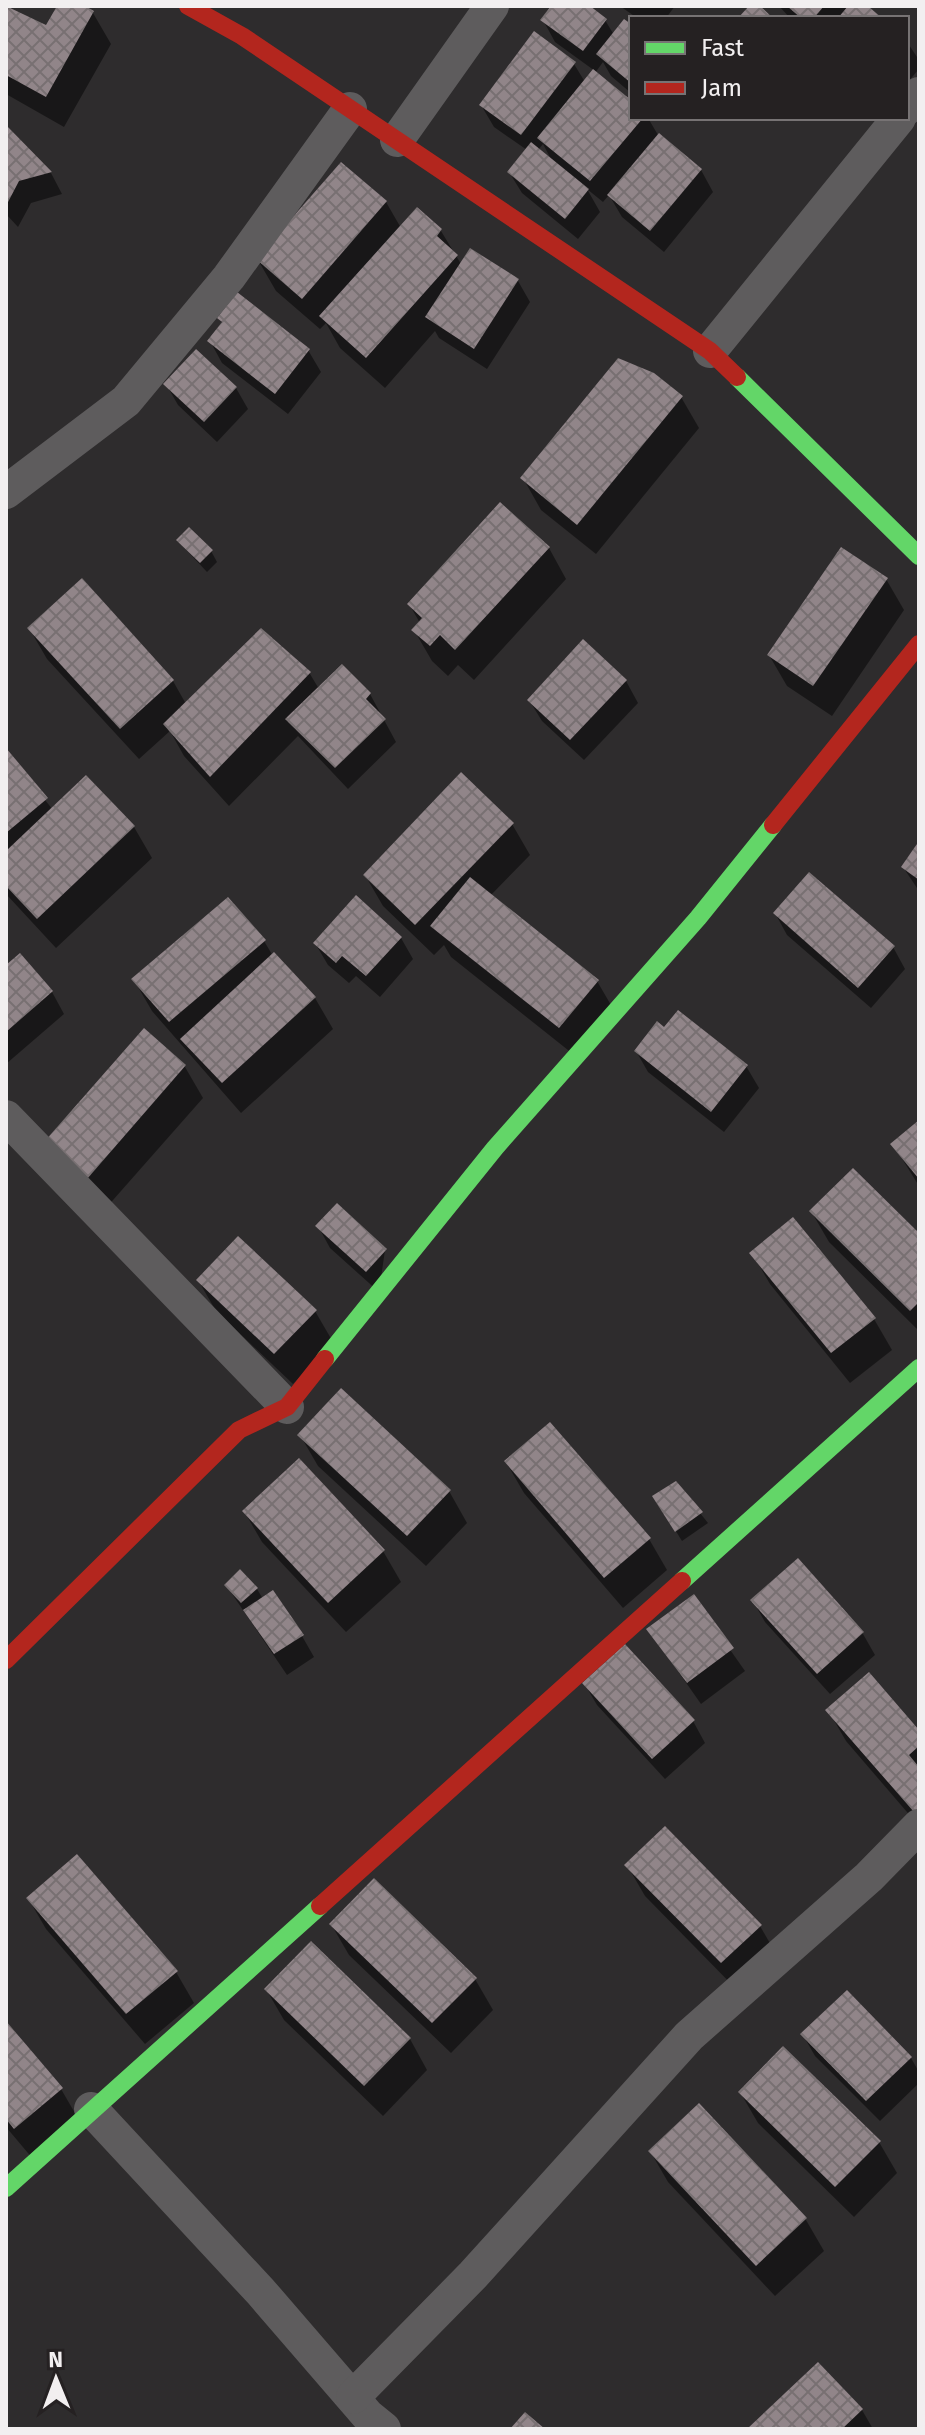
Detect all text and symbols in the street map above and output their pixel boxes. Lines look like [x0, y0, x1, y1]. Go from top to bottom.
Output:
legend [629, 16, 909, 120]
text: Fast [701, 34, 744, 62]
text: Jam [701, 74, 742, 102]
north arrow [16, 2339, 96, 2419]
text: N [48, 2346, 63, 2373]

